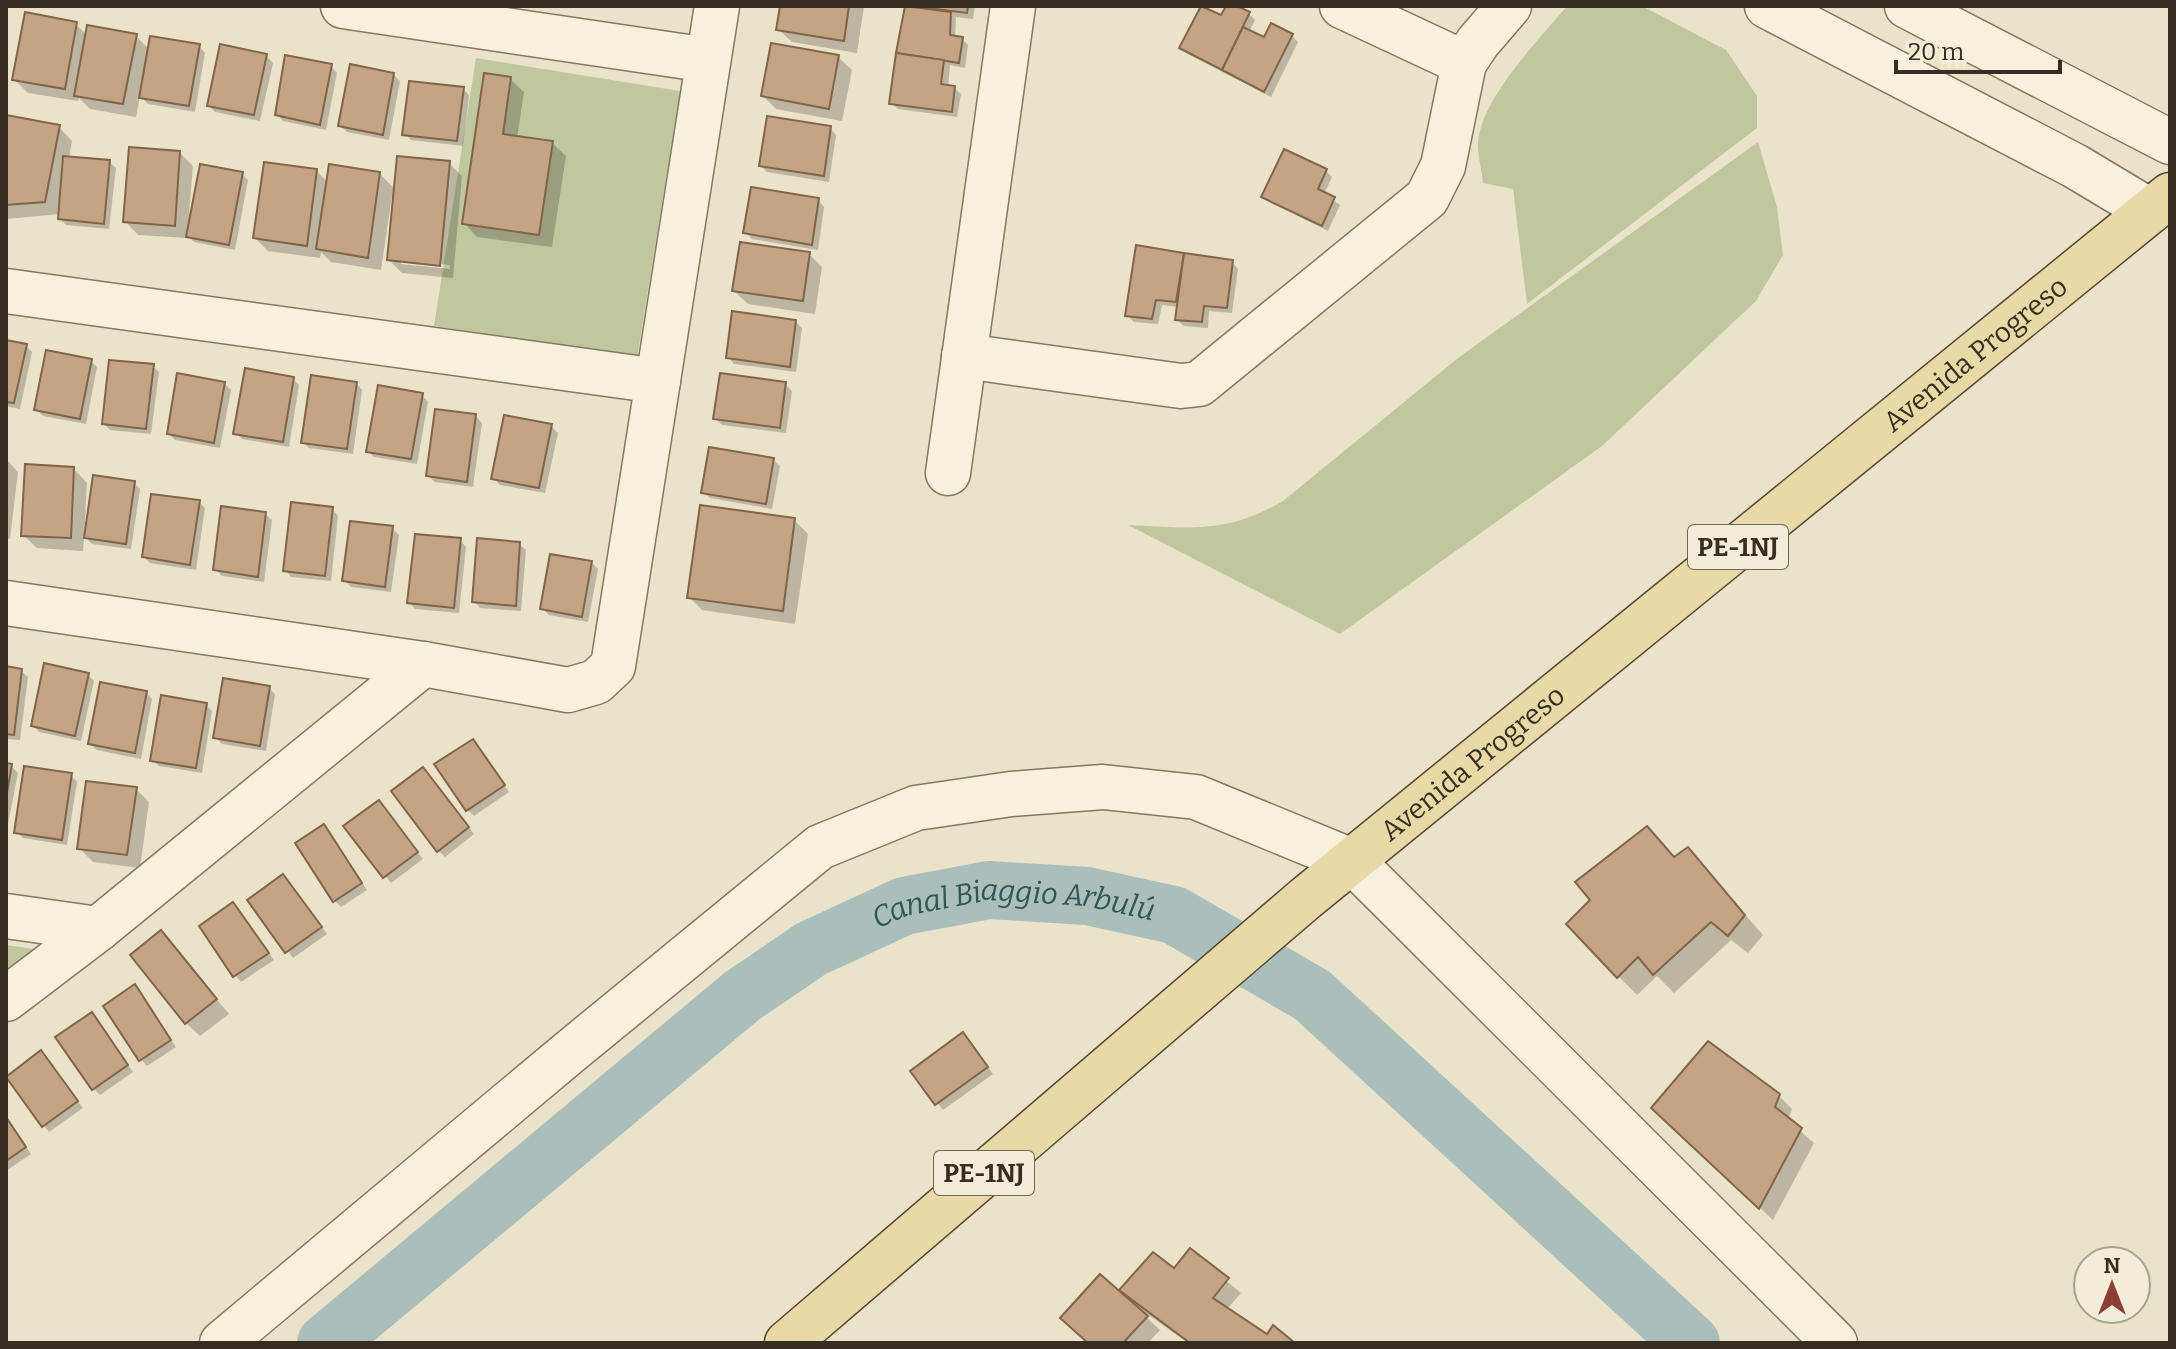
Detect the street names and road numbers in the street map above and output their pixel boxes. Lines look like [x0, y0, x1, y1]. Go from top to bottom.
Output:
street label: Avenida Progreso [1877, 270, 2074, 439]
road number: PE-1NJ [1688, 525, 1788, 569]
street label: Avenida Progreso [1374, 679, 1571, 848]
road number: PE-1NJ [934, 1151, 1034, 1195]

